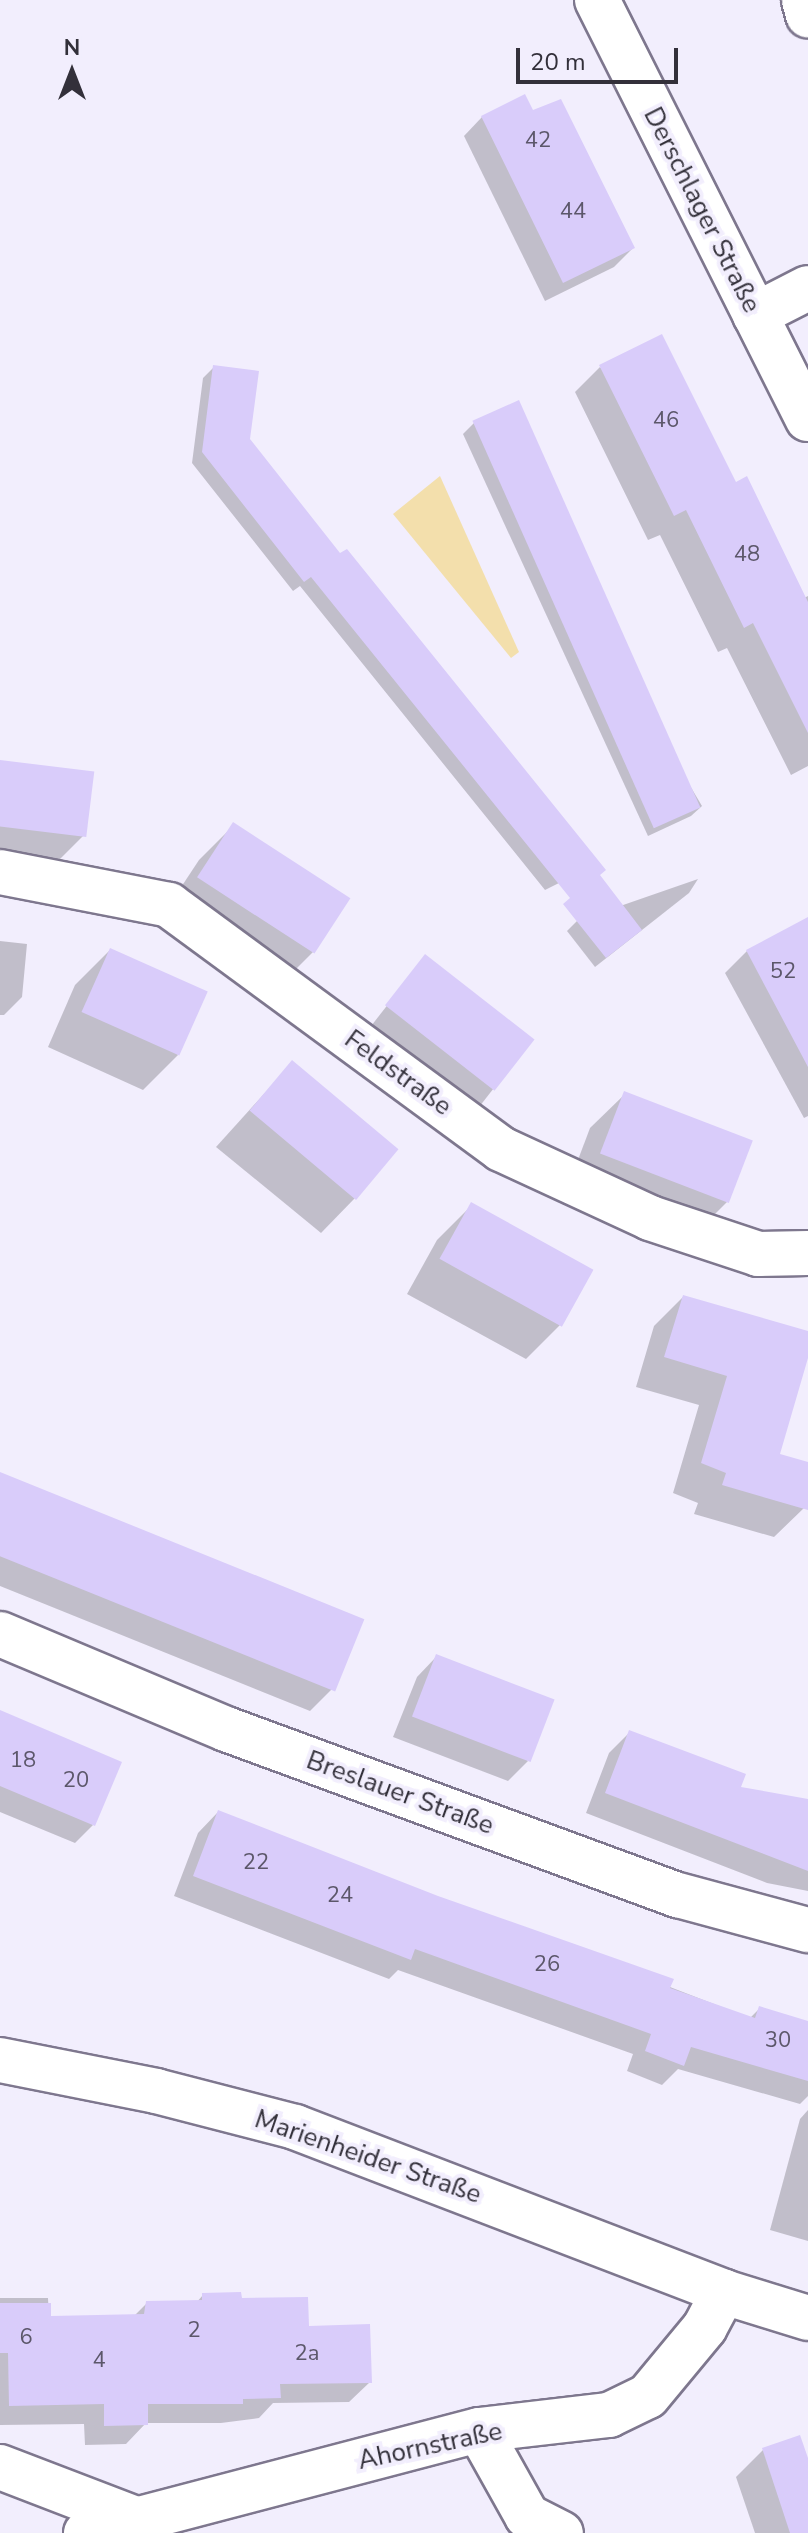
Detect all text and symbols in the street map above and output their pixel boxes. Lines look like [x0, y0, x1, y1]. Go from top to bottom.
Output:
north arrow [32, 32, 112, 112]
scale bar [520, 32, 682, 82]
text: N [64, 33, 80, 63]
text: 20 m [530, 46, 586, 78]
street label: Derschlager Straße [637, 102, 767, 318]
house number: 42 [525, 128, 551, 154]
house number: 44 [560, 199, 586, 225]
house number: 46 [653, 408, 679, 434]
house number: 48 [734, 542, 760, 568]
house number: 52 [770, 959, 796, 985]
street label: Feldstraße [338, 1024, 458, 1122]
street label: Breslauer Straße [302, 1745, 498, 1841]
house number: 18 [10, 1748, 36, 1774]
house number: 20 [63, 1768, 89, 1794]
house number: 22 [243, 1850, 269, 1876]
house number: 24 [327, 1883, 353, 1909]
house number: 26 [534, 1952, 560, 1978]
house number: 30 [765, 2028, 791, 2054]
street label: Marienheider Straße [251, 2104, 485, 2210]
house number: 2 [187, 2318, 201, 2344]
house number: 6 [19, 2325, 33, 2351]
house number: 2a [295, 2341, 319, 2367]
house number: 4 [92, 2348, 106, 2374]
street label: Ahornstraße [355, 2416, 505, 2476]

